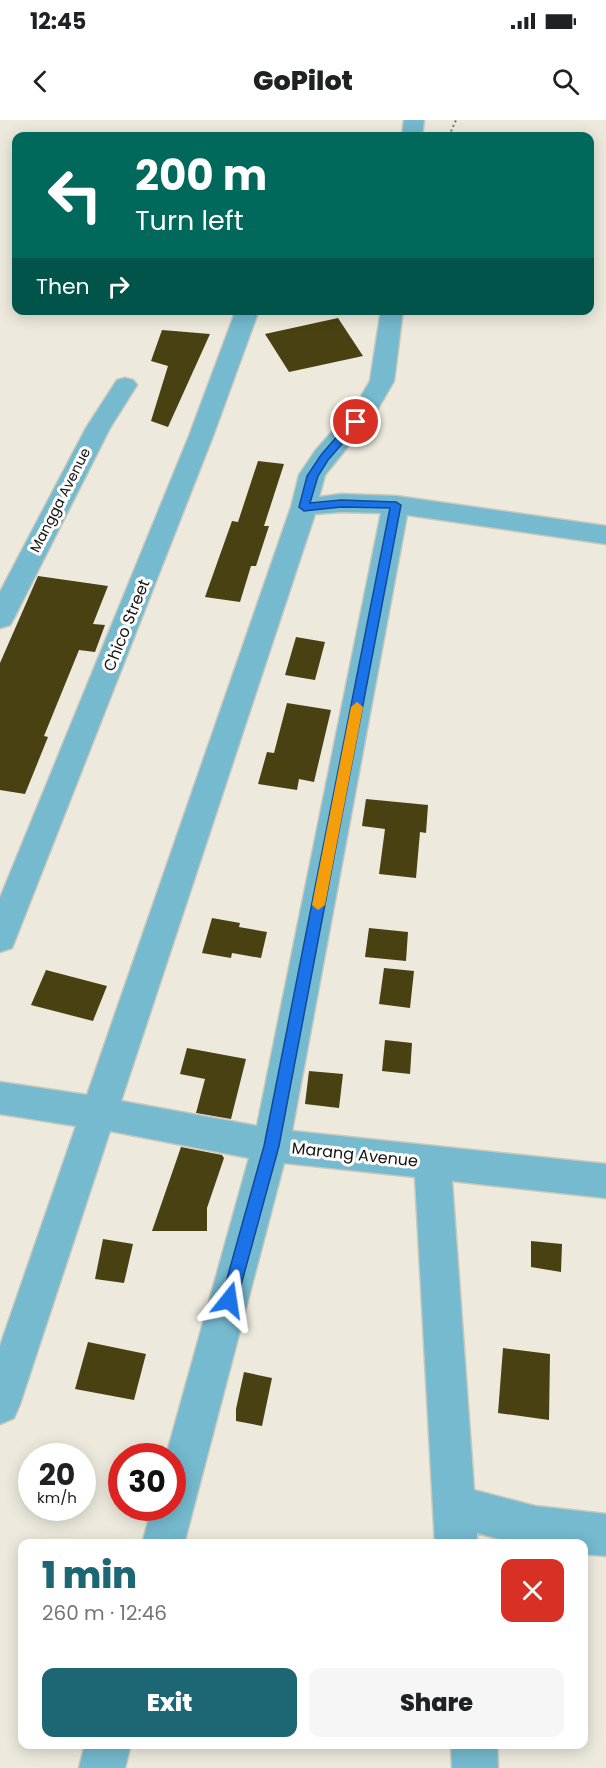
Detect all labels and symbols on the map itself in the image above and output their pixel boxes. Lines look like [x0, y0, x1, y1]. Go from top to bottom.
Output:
pin [330, 396, 381, 447]
street label: Mangga Avenue [25, 444, 95, 556]
street label: Chico Street [98, 575, 155, 675]
street label: Marang Avenue [291, 1136, 419, 1173]
position arrow [197, 1268, 261, 1332]
speed limit sign: 30 [108, 1443, 186, 1521]

